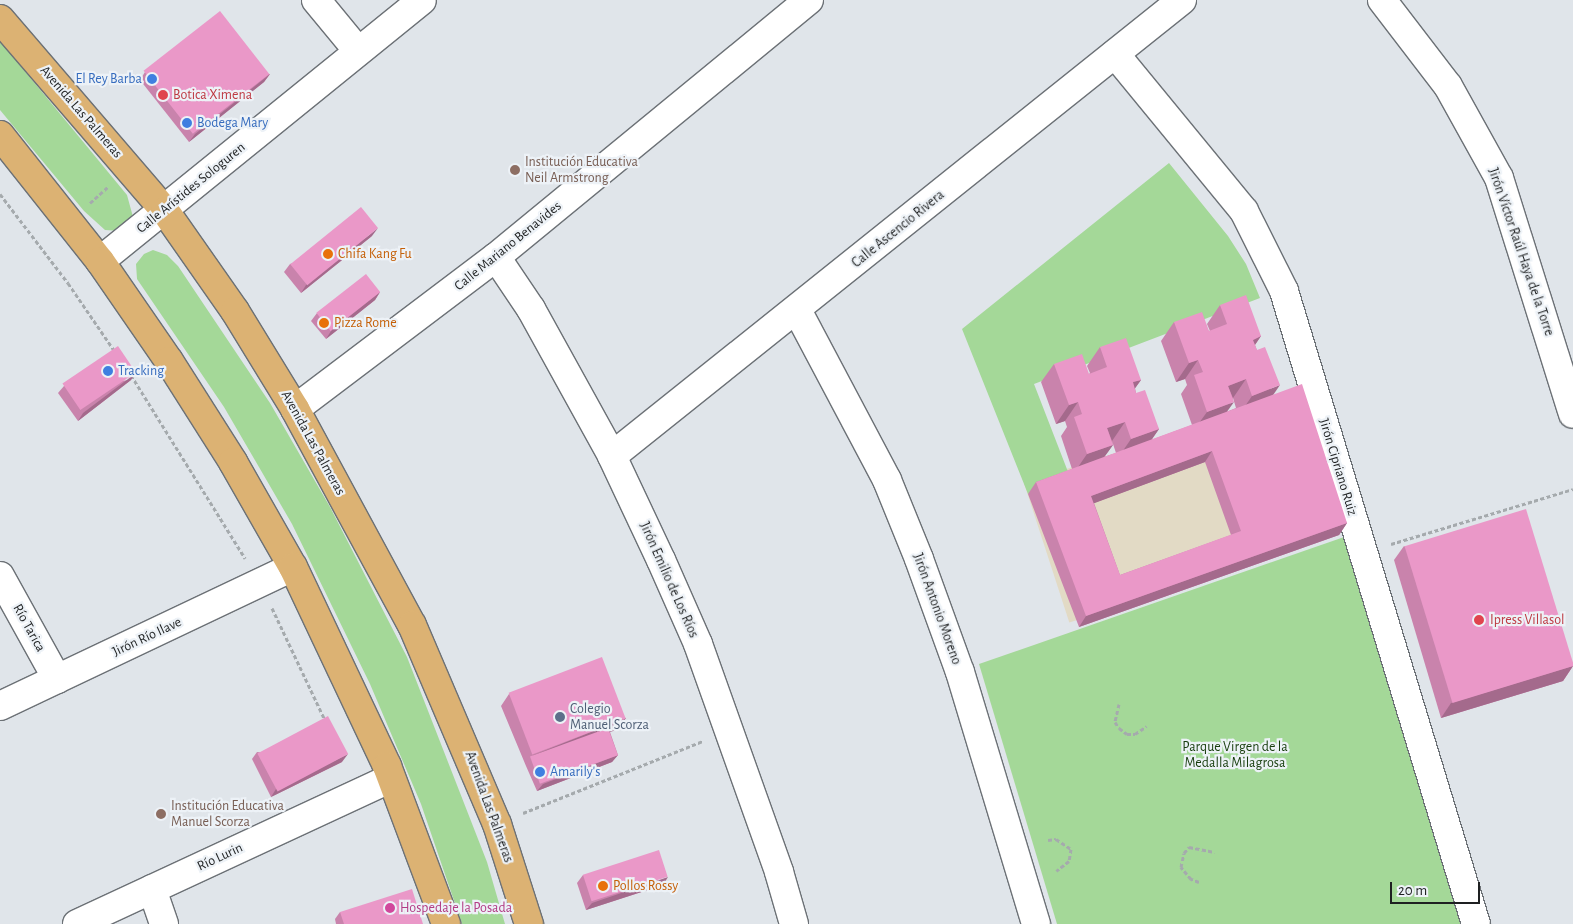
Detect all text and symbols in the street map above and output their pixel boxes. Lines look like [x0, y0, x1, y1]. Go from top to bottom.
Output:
street label: Avenida Las Palmeras [36, 62, 126, 162]
place label: El Rey Barba [75, 71, 142, 87]
marker: El Rey Barba [146, 73, 158, 85]
place label: Botica Ximena [173, 87, 252, 103]
marker: Botica Ximena [157, 89, 169, 101]
place label: Bodega Mary [197, 115, 268, 131]
marker: Bodega Mary [181, 117, 193, 129]
street label: Calle Arístides Sologuren [133, 139, 249, 237]
place label: Institución Educativa Neil Armstrong [525, 154, 638, 186]
marker: Institución Educativa Neil Armstrong [509, 164, 521, 176]
street label: Jirón Víctor Raúl Haya de la Torre [1484, 166, 1558, 338]
street label: Calle Ascencio Rivera [848, 187, 948, 271]
street label: Calle Mariano Benavides [451, 198, 565, 294]
place label: Chifa Kang Fu [338, 246, 412, 262]
marker: Chifa Kang Fu [322, 248, 334, 260]
place label: Pizza Rome [334, 315, 397, 331]
marker: Pizza Rome [318, 317, 330, 329]
place label: Tracking [118, 363, 164, 379]
marker: Tracking [102, 365, 114, 377]
street label: Avenida Las Palmeras [277, 388, 349, 498]
street label: Jirón Cipriano Ruiz [1315, 416, 1361, 518]
street label: Jirón Emilio de Los Ríos [636, 520, 702, 640]
street label: Jirón Antonio Moreno [909, 551, 965, 667]
street label: Río Tarica [9, 601, 49, 655]
place label: Ipress Villasol [1490, 612, 1565, 628]
marker: Ipress Villasol [1472, 613, 1486, 627]
street label: Jirón Río Ilave [110, 614, 184, 660]
place label: Colegio Manuel Scorza [570, 701, 649, 734]
marker: Colegio Manuel Scorza [554, 711, 566, 723]
park label: Parque Virgen de la Medalla Milagrosa [1182, 739, 1288, 772]
street label: Avenida Las Palmeras [461, 749, 517, 865]
place label: Amarily's [550, 764, 600, 780]
marker: Amarily's [534, 766, 546, 778]
place label: Institución Educativa Manuel Scorza [171, 798, 284, 830]
marker: Institución Educativa Manuel Scorza [155, 808, 167, 820]
street label: Río Lurin [195, 839, 245, 875]
scale bar [1393, 872, 1483, 904]
place label: Pollos Rossy [613, 878, 678, 894]
marker: Pollos Rossy [597, 880, 609, 892]
text: 20 m [1398, 883, 1427, 898]
place label: Hospedaje la Posada [400, 900, 512, 916]
marker: Hospedaje la Posada [384, 902, 396, 914]

